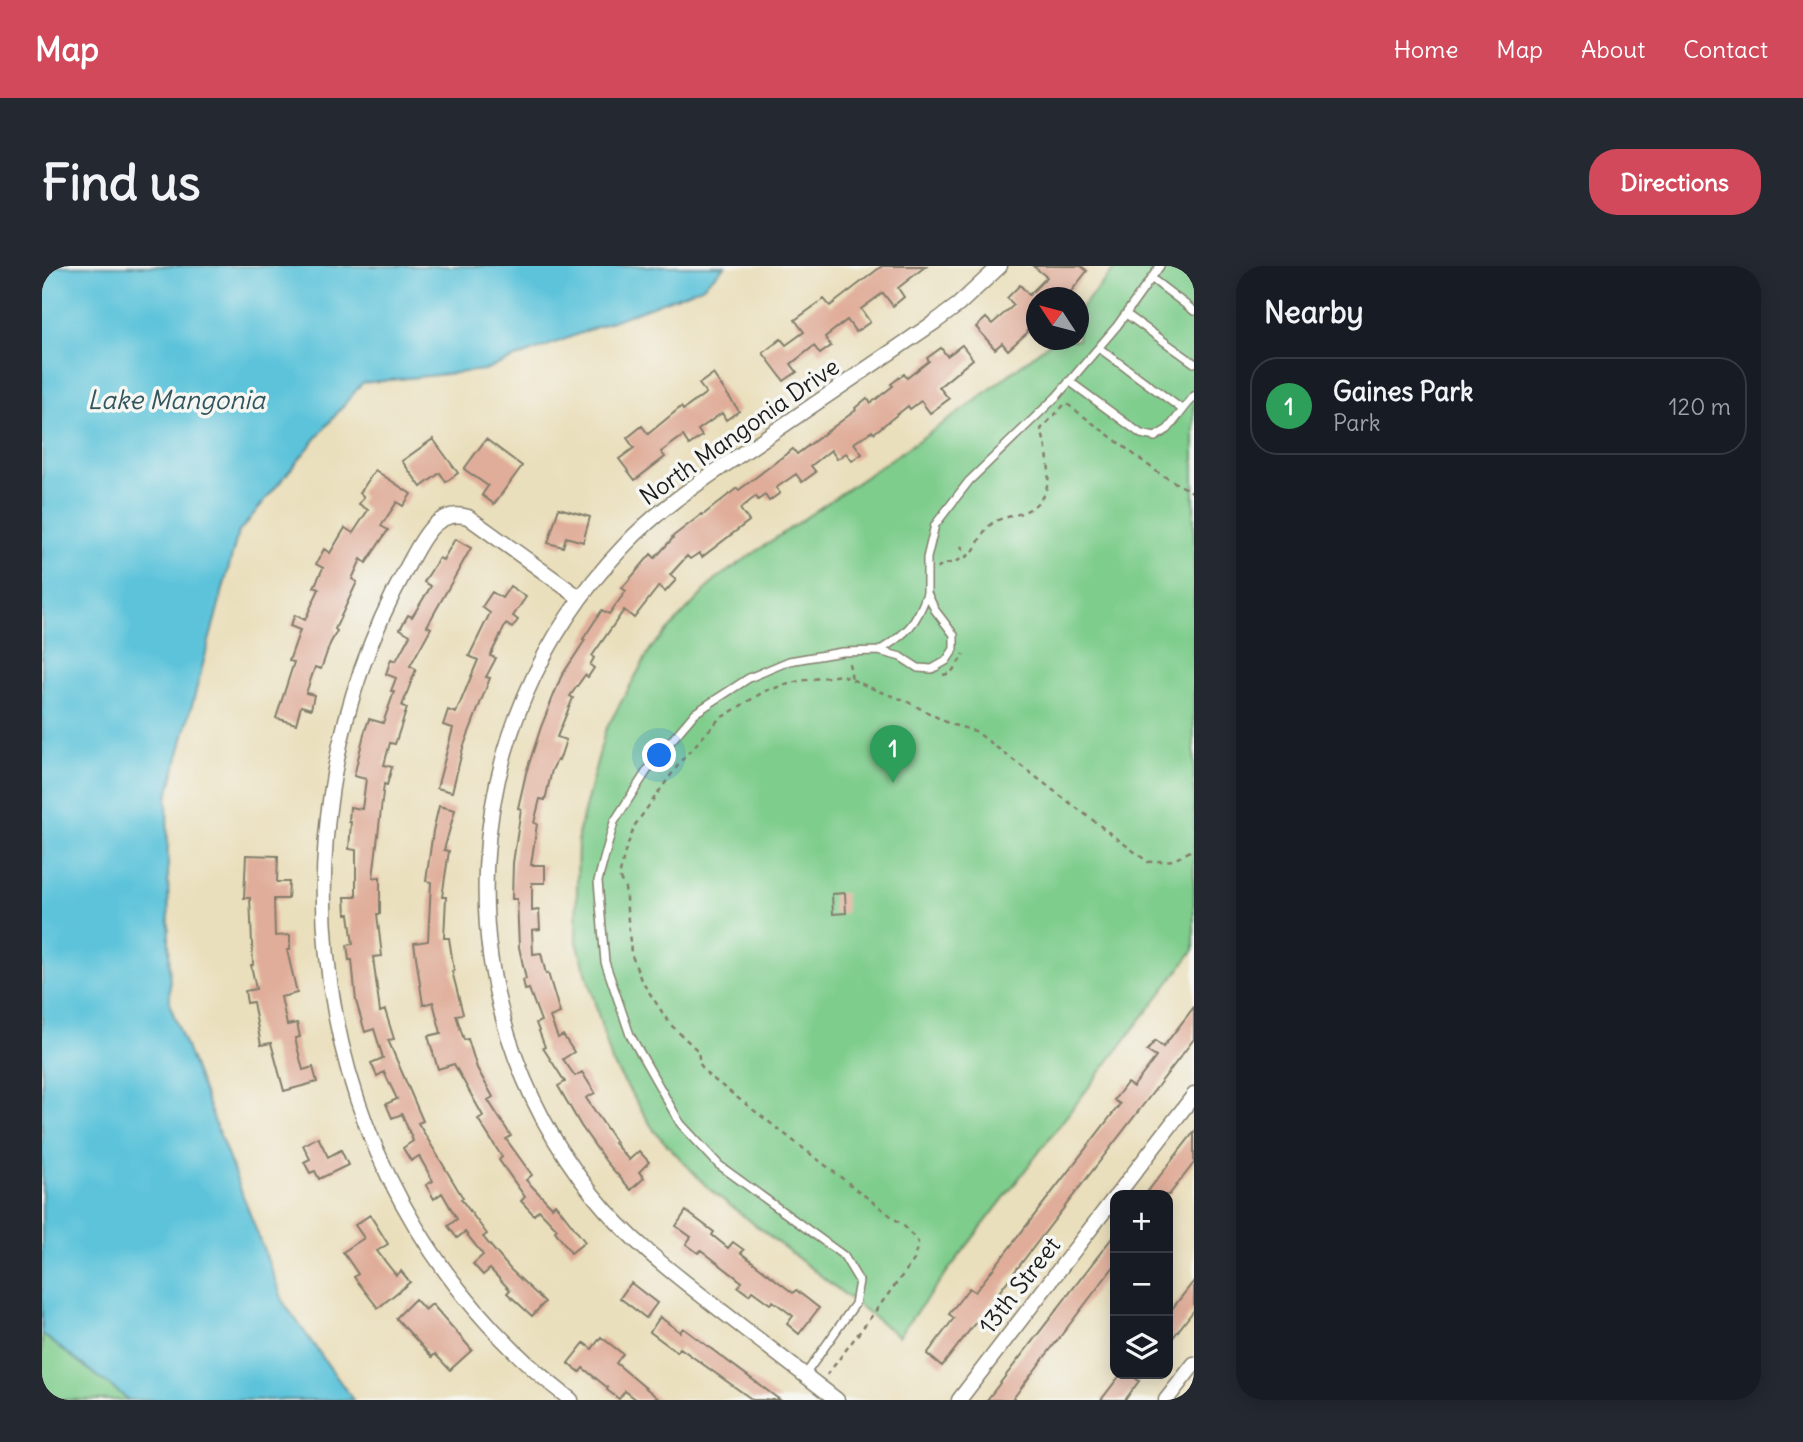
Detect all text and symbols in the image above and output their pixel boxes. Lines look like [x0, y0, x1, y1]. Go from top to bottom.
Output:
text: Map [35, 28, 99, 70]
text: Home [1394, 34, 1458, 64]
text: Map [1496, 34, 1543, 64]
text: About [1581, 34, 1645, 64]
text: Contact [1683, 34, 1768, 64]
button: Directions [1589, 149, 1761, 215]
text: Find us [42, 152, 200, 213]
north arrow [1026, 287, 1089, 350]
text: Nearby [1264, 293, 1364, 331]
street label: North Mangonia Drive [634, 351, 844, 511]
text: Gaines Park [1333, 375, 1473, 408]
water label: Lake Mangonia [87, 383, 266, 416]
text: 1 [1284, 392, 1294, 421]
text: 120 m [1668, 392, 1731, 421]
text: Park [1333, 408, 1381, 437]
pin: 1 [870, 725, 916, 783]
your location [642, 738, 676, 772]
map controls [1110, 1190, 1173, 1379]
button: + [1110, 1190, 1173, 1253]
street label: 13th Street [972, 1231, 1066, 1339]
button: − [1110, 1253, 1173, 1316]
button: layers [1110, 1316, 1173, 1379]

